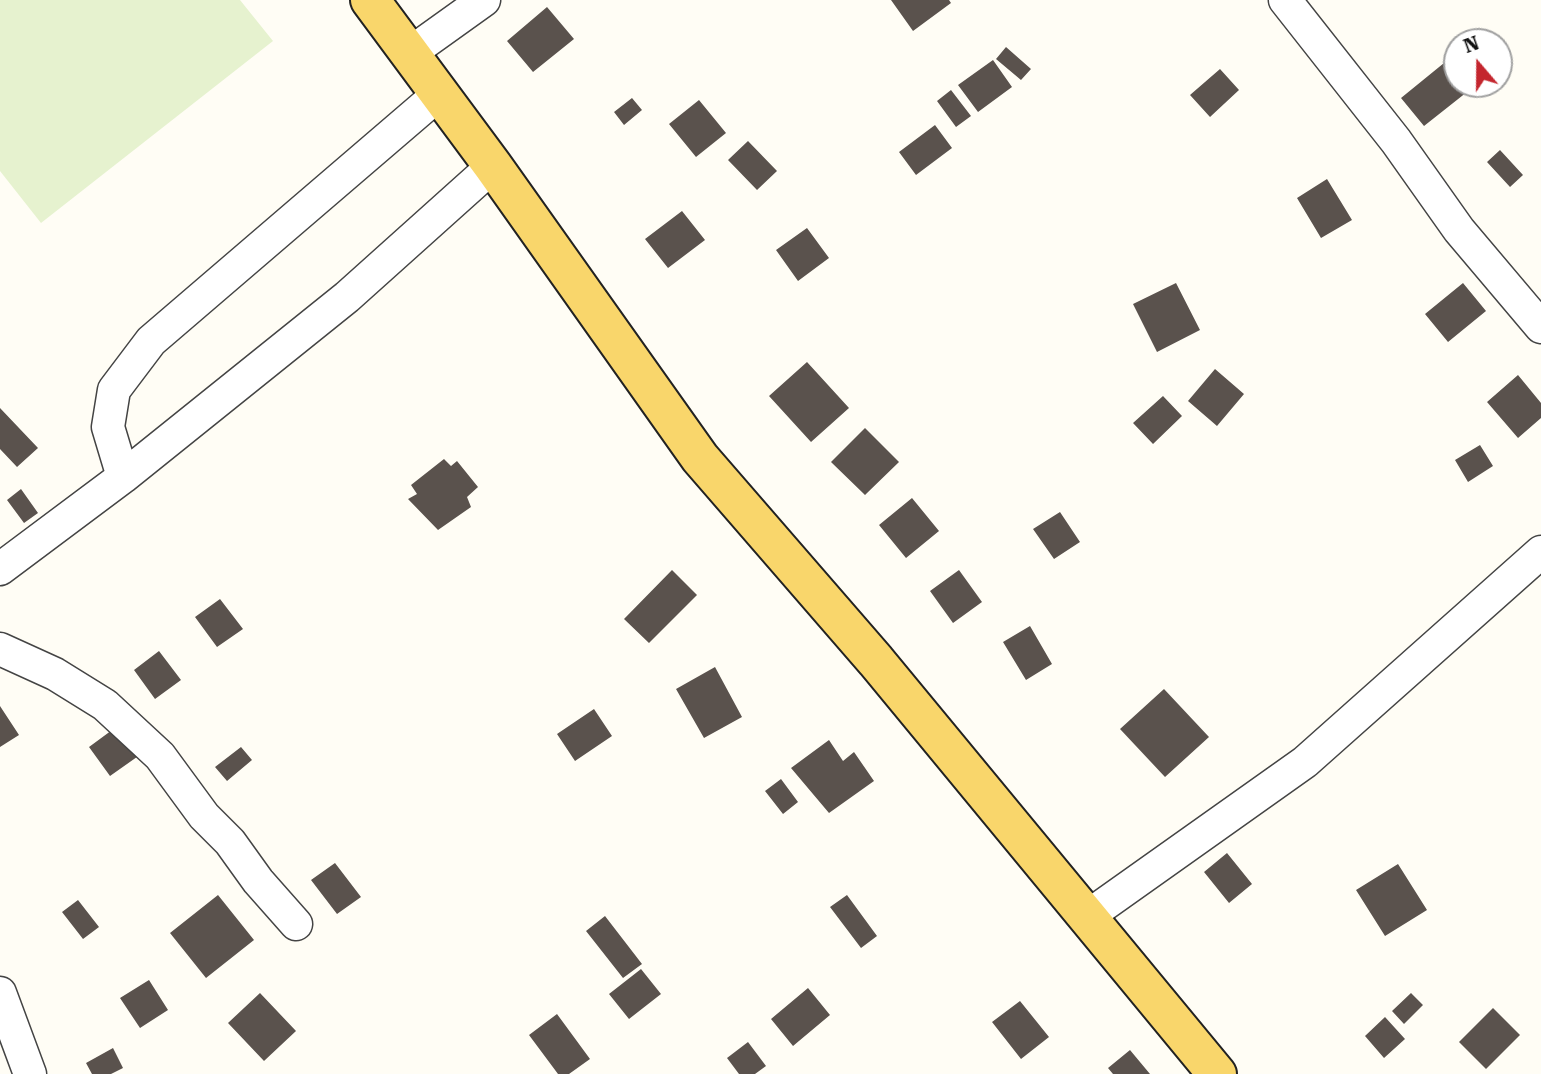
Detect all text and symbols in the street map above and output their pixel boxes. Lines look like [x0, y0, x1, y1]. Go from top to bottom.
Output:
north arrow [1443, 28, 1513, 98]
text: N [1461, 31, 1482, 58]

